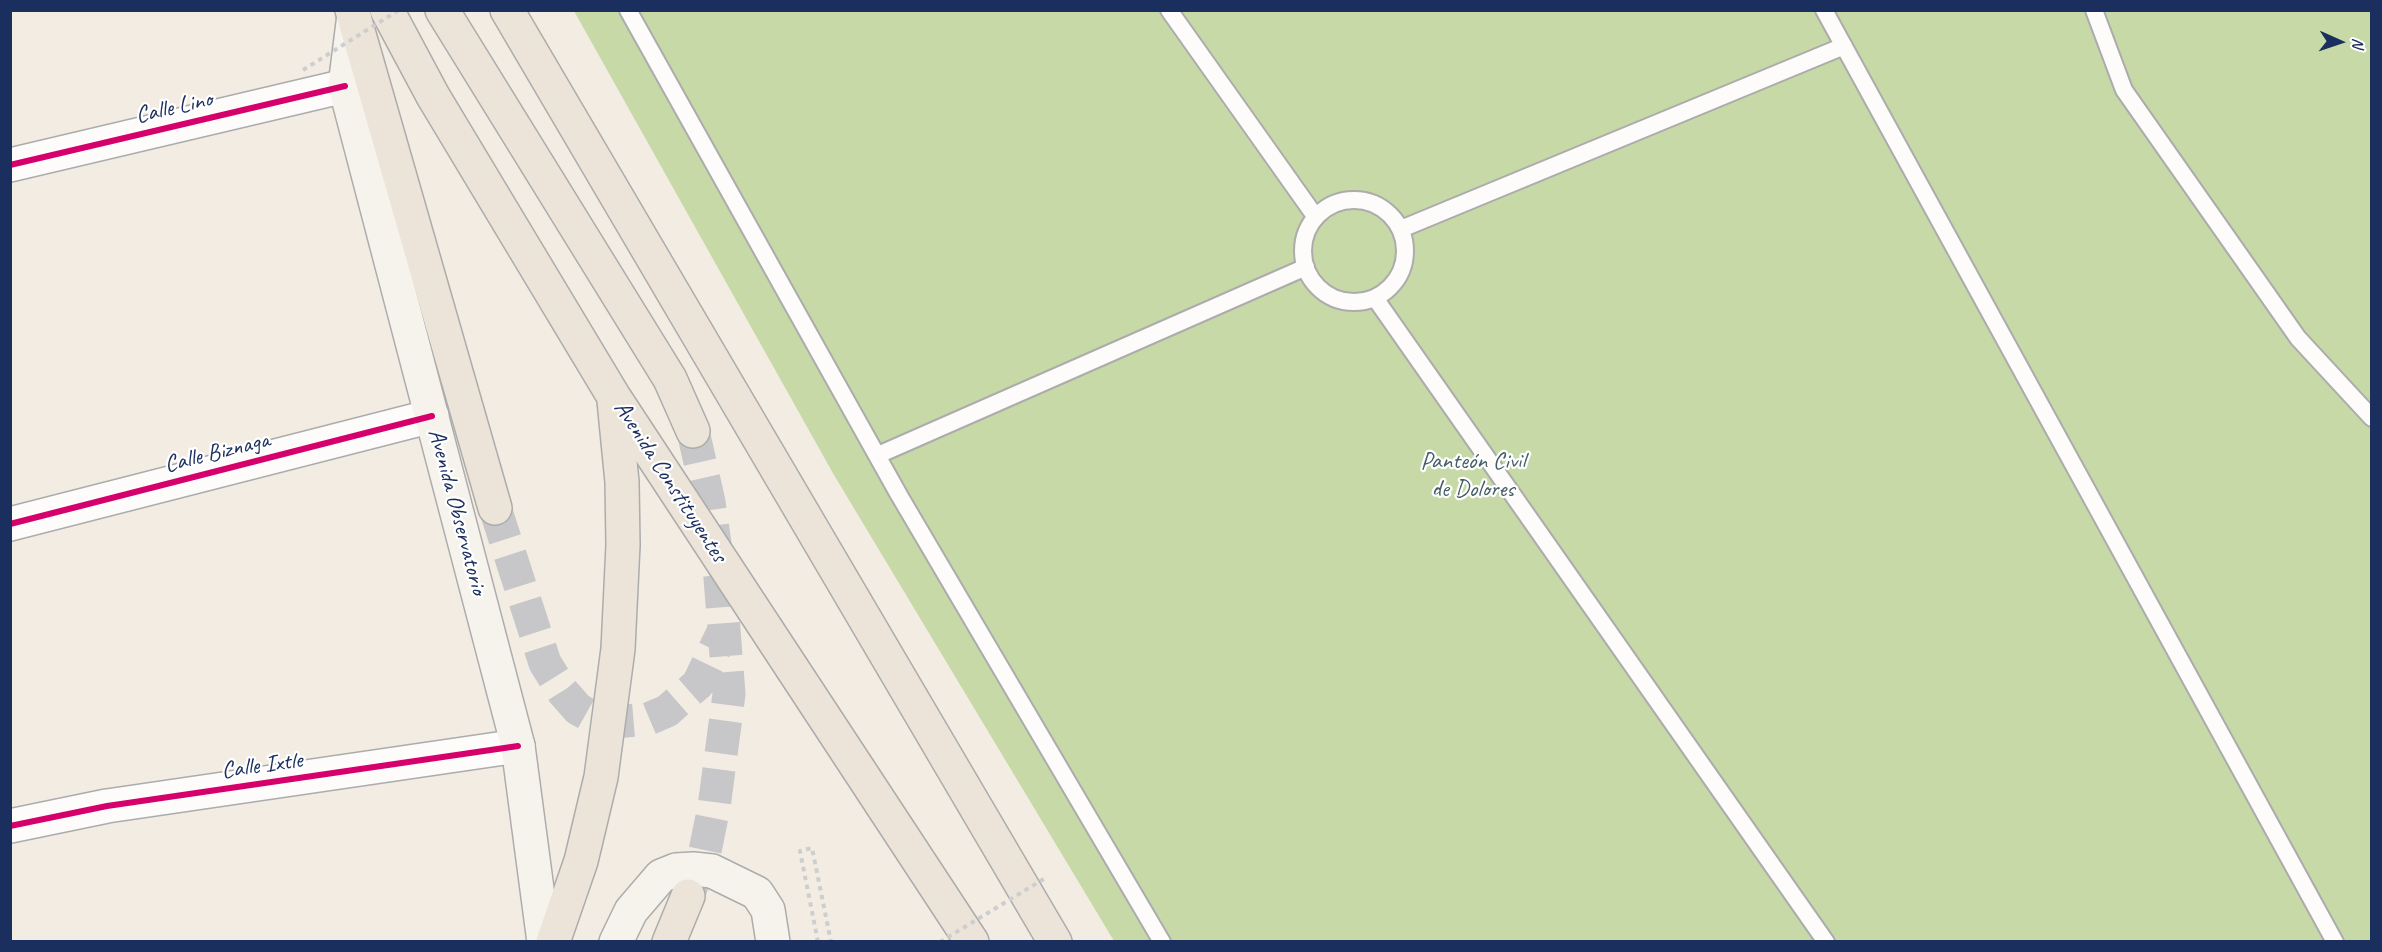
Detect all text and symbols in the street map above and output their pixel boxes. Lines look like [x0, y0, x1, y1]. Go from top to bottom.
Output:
north arrow [2310, 12, 2370, 72]
text: N [2348, 37, 2368, 48]
street label: Calle Lino [133, 85, 215, 131]
street label: Avenida Constituyentes [607, 396, 733, 568]
street label: Calle Biznaga [162, 426, 272, 480]
street label: Avenida Observatorio [421, 426, 493, 598]
park label: Panteón Civil de Dolores [1421, 448, 1525, 504]
street label: Calle Ixtle [220, 746, 304, 786]

